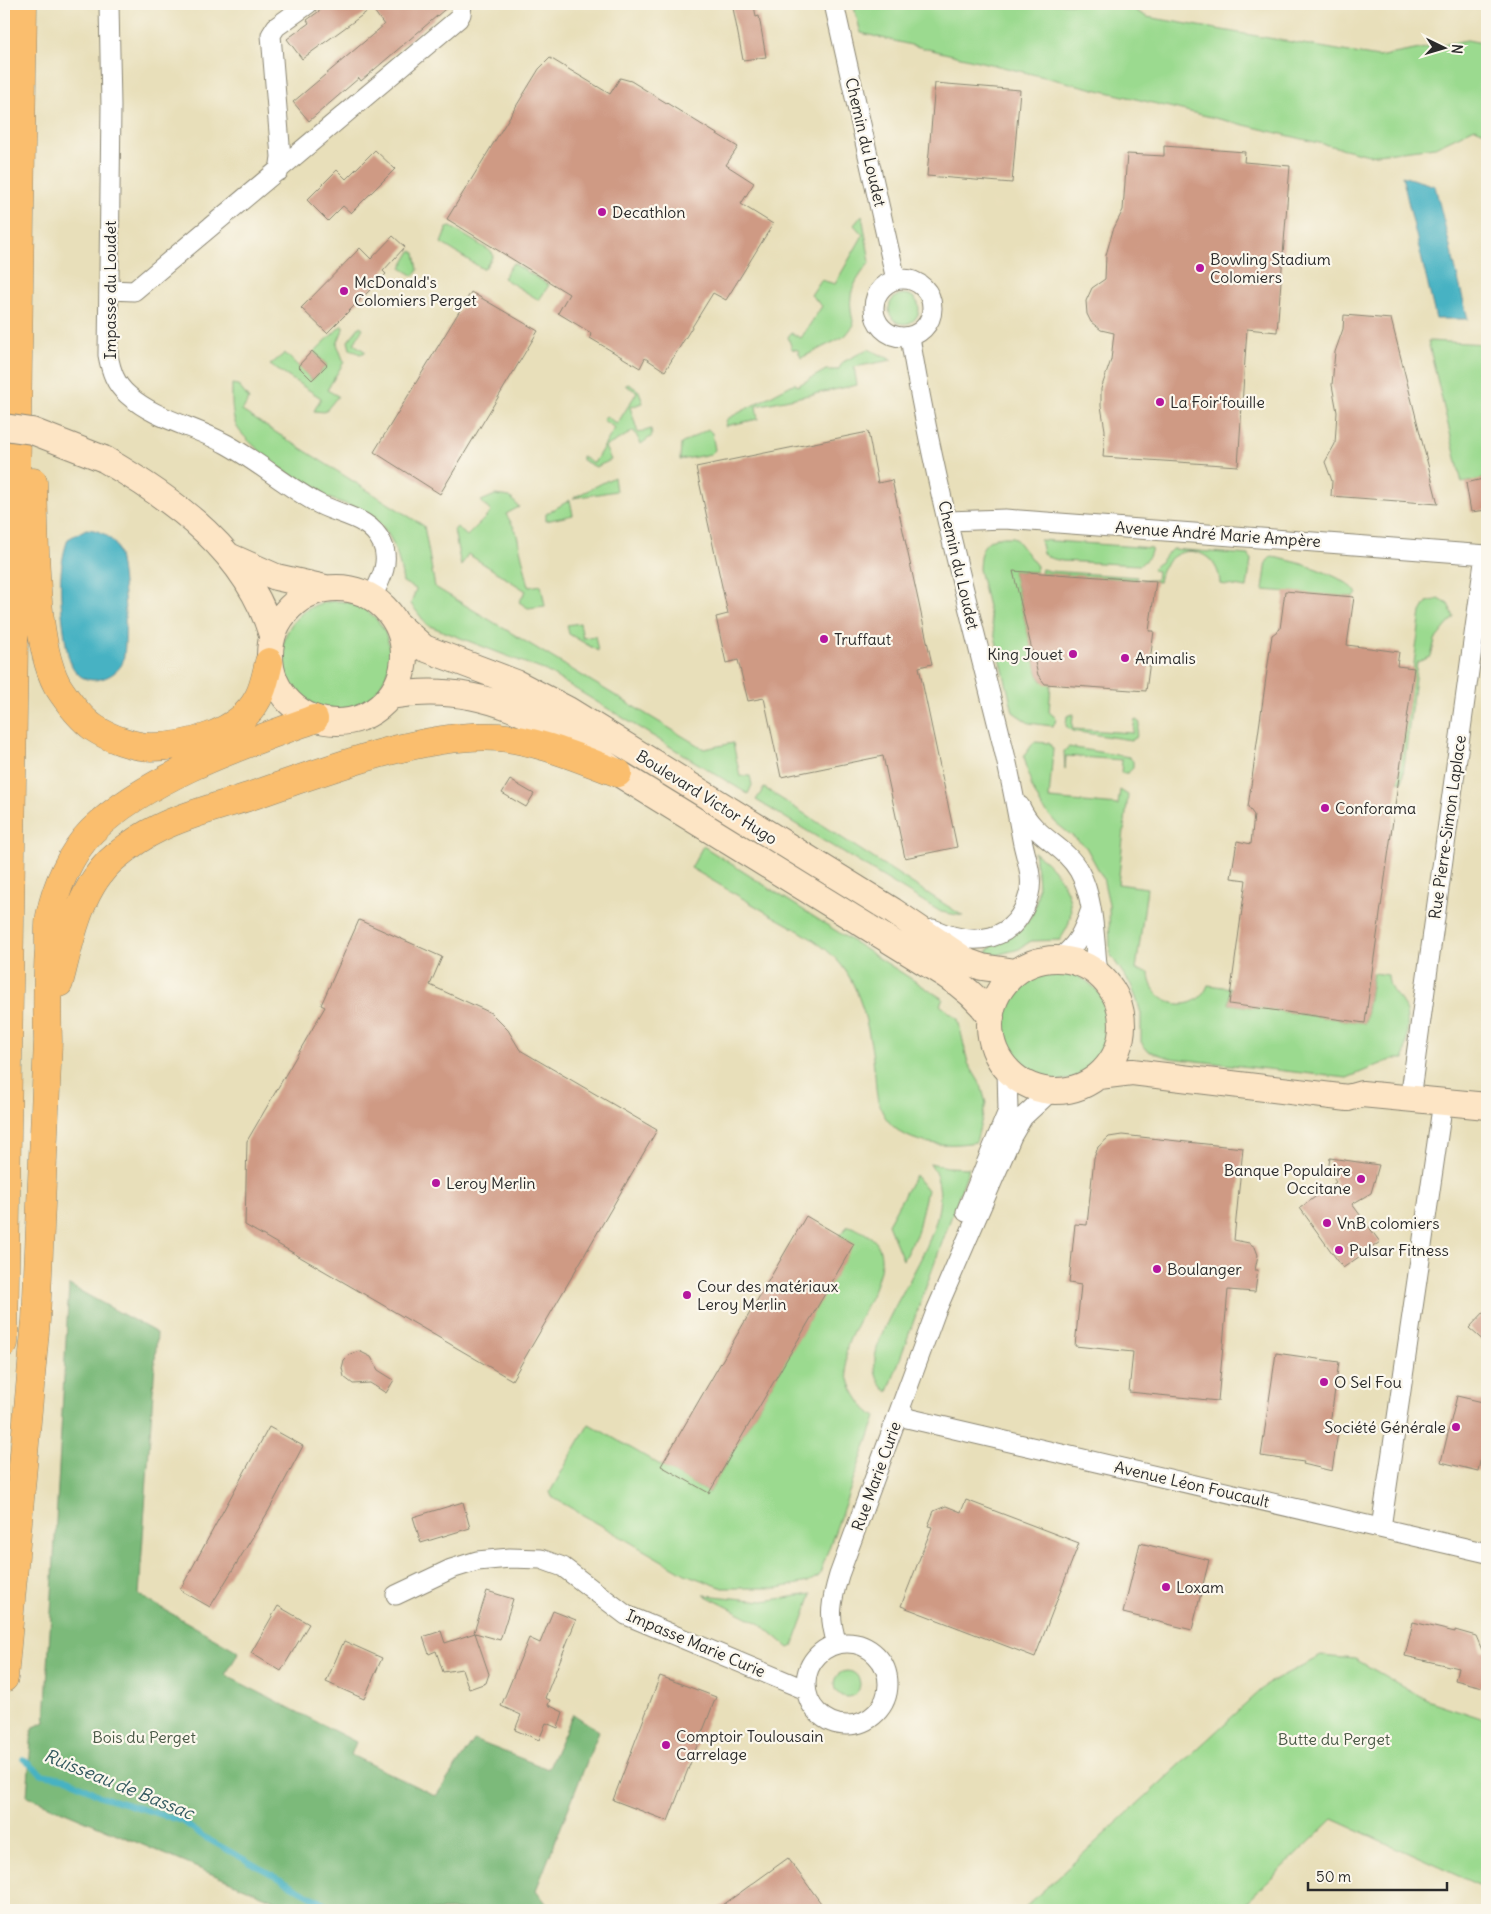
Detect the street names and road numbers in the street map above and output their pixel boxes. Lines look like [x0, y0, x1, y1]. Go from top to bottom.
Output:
street label: Chemin du Loudet [841, 76, 891, 209]
street label: Impasse du Loudet [100, 220, 120, 359]
street label: Chemin du Loudet [934, 499, 984, 632]
street label: Avenue André Marie Ampère [1114, 517, 1322, 551]
street label: Rue Pierre-Simon Laplace [1424, 734, 1470, 920]
street label: Boulevard Victor Hugo [633, 745, 781, 849]
street label: Rue Marie Curie [847, 1419, 905, 1533]
street label: Avenue Léon Foucault [1113, 1456, 1272, 1512]
street label: Impasse Marie Curie [623, 1605, 769, 1681]

